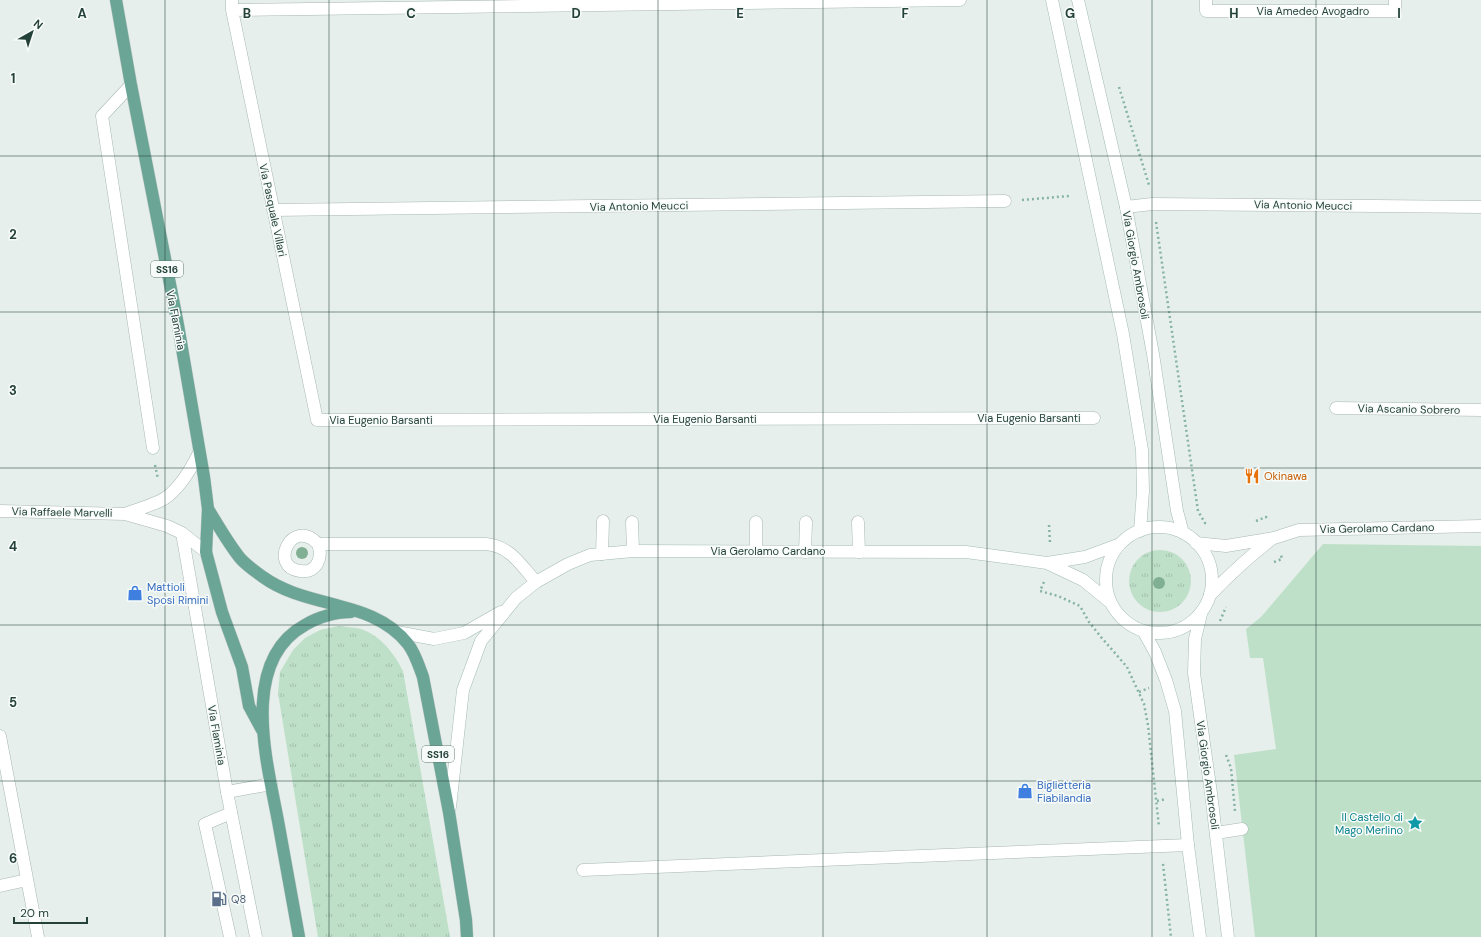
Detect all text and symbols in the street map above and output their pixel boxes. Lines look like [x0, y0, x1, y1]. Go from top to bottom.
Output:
street label: Via Amedeo Avogadro [1257, 4, 1369, 18]
text: A [77, 5, 87, 22]
text: B [243, 5, 251, 22]
text: C [406, 5, 416, 22]
text: D [571, 5, 581, 22]
text: E [736, 5, 744, 22]
text: F [901, 5, 909, 22]
text: G [1065, 5, 1075, 22]
text: H [1229, 5, 1239, 22]
text: I [1397, 5, 1401, 22]
north arrow [12, 12, 52, 52]
text: N [31, 16, 46, 32]
text: 1 [11, 70, 15, 87]
street label: Via Pasquale Villari [256, 162, 290, 258]
street label: Via Antonio Meucci [1254, 197, 1352, 213]
street label: Via Antonio Meucci [590, 198, 688, 214]
street label: Via Giorgio Ambrosoli [1120, 210, 1152, 320]
text: 2 [9, 226, 17, 243]
road number: SS16 [151, 261, 183, 277]
street label: Via Flaminia [163, 289, 189, 351]
text: 3 [9, 382, 17, 399]
street label: Via Ascanio Sobrero [1358, 401, 1460, 417]
street label: Via Eugenio Barsanti [977, 411, 1081, 425]
street label: Via Eugenio Barsanti [653, 412, 757, 426]
street label: Via Eugenio Barsanti [329, 413, 433, 427]
restaurant icon: Okinawa [1243, 467, 1261, 485]
place label: Okinawa [1264, 469, 1307, 483]
street label: Via Raffaele Marvelli [11, 504, 113, 520]
street label: Via Gerolamo Cardano [1319, 520, 1435, 536]
text: 4 [9, 538, 17, 555]
street label: Via Gerolamo Cardano [710, 544, 826, 558]
place label: Mattioli Sposi Rimini [147, 580, 208, 607]
shop icon: Mattioli Sposi Rimini [126, 584, 144, 602]
text: 5 [9, 694, 17, 711]
street label: Via Flaminia [205, 704, 229, 766]
street label: Via Giorgio Ambrosoli [1193, 720, 1223, 830]
road number: SS16 [422, 746, 454, 762]
place label: Biglietteria Fiabilandia [1037, 778, 1091, 805]
shop icon: Biglietteria Fiabilandia [1016, 782, 1034, 800]
place label: Il Castello di Mago Merlino [1335, 810, 1403, 837]
place icon: Il Castello di Mago Merlino [1406, 814, 1424, 832]
text: 6 [9, 850, 17, 867]
fuel station icon: Q8 [210, 890, 228, 908]
place label: Q8 [231, 892, 246, 906]
scale bar [14, 899, 87, 925]
text: 20 m [20, 905, 49, 921]

